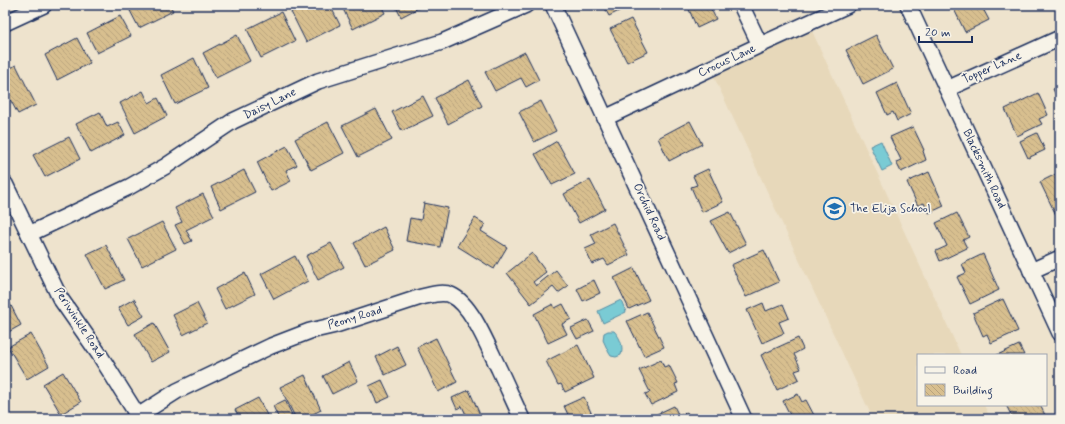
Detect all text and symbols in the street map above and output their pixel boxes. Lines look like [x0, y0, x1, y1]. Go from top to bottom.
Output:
scale bar [919, 18, 972, 44]
text: 20 m [925, 25, 951, 41]
street label: Crocus Lane [696, 41, 759, 81]
street label: Topper Lane [960, 48, 1024, 88]
street label: Daisy Lane [241, 84, 299, 124]
street label: Blacksmith Road [959, 127, 1009, 211]
street label: Orchid Road [629, 181, 669, 243]
school or university icon: The Elija School [822, 196, 848, 222]
place label: The Elija School [850, 201, 931, 217]
street label: Periwinkle Road [50, 284, 108, 362]
street label: Peony Road [326, 302, 384, 334]
legend [917, 354, 1047, 406]
text: Road [953, 363, 977, 379]
text: Building [953, 383, 993, 400]

